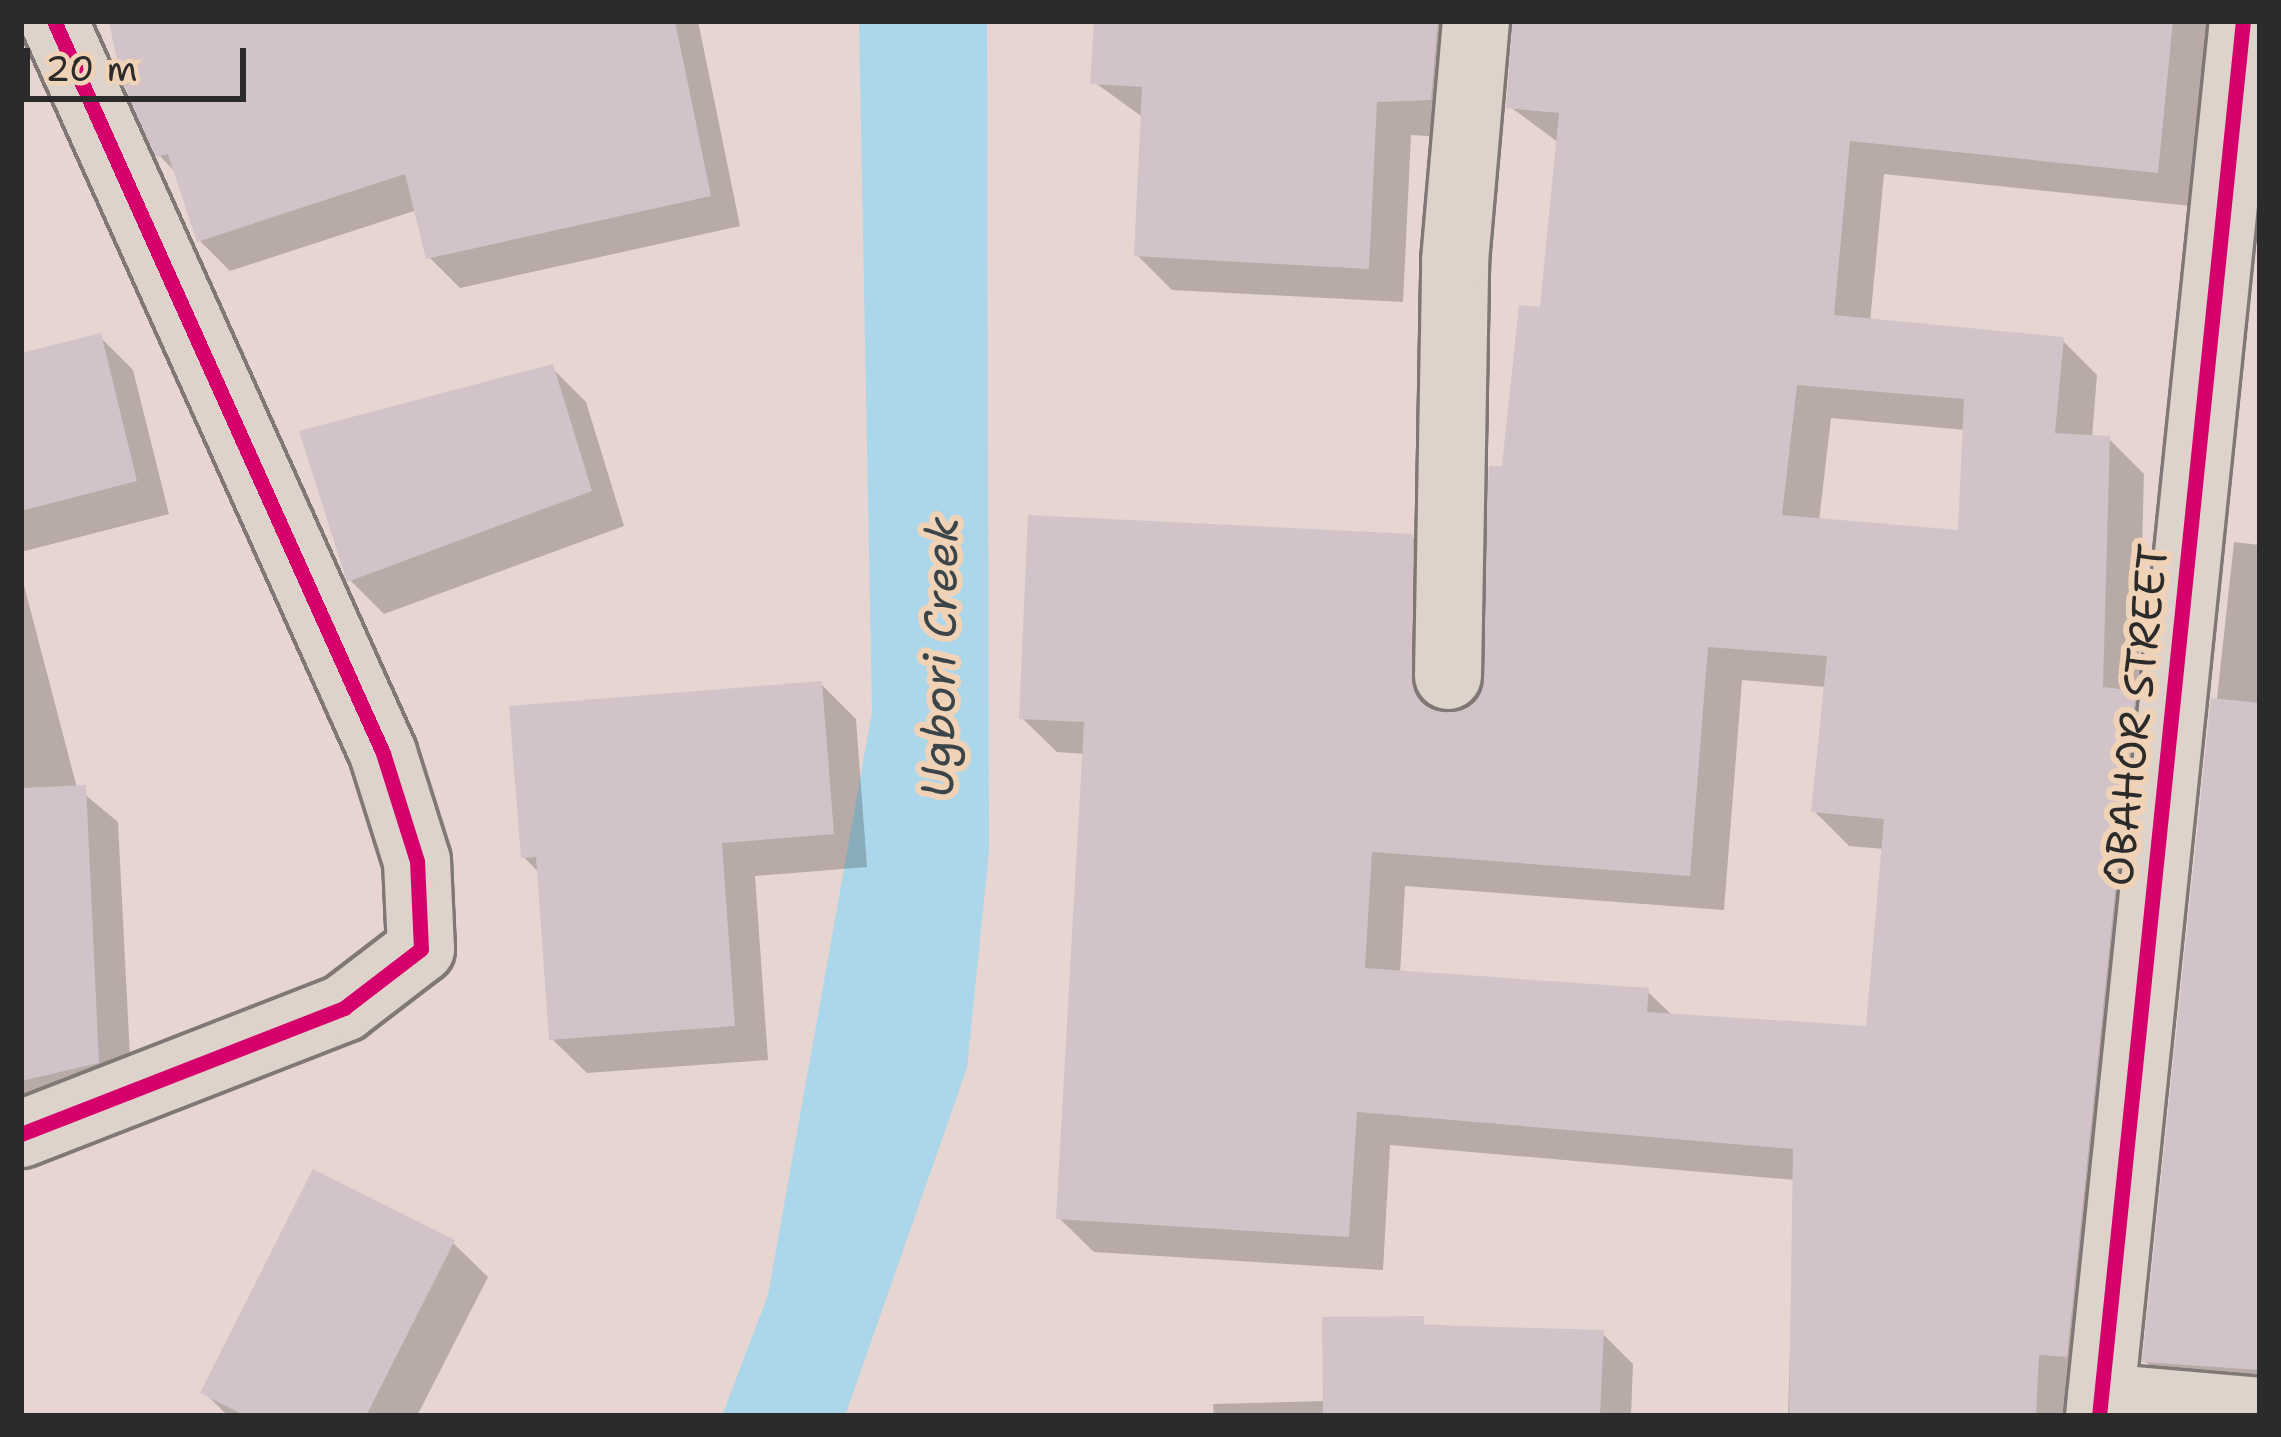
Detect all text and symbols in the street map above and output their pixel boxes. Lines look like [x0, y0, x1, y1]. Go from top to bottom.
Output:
scale bar [30, 24, 252, 98]
text: 20 m [45, 44, 138, 93]
water label: Ugbori Creek [911, 516, 969, 798]
street label: OBAHOR STREET [2092, 541, 2178, 889]

